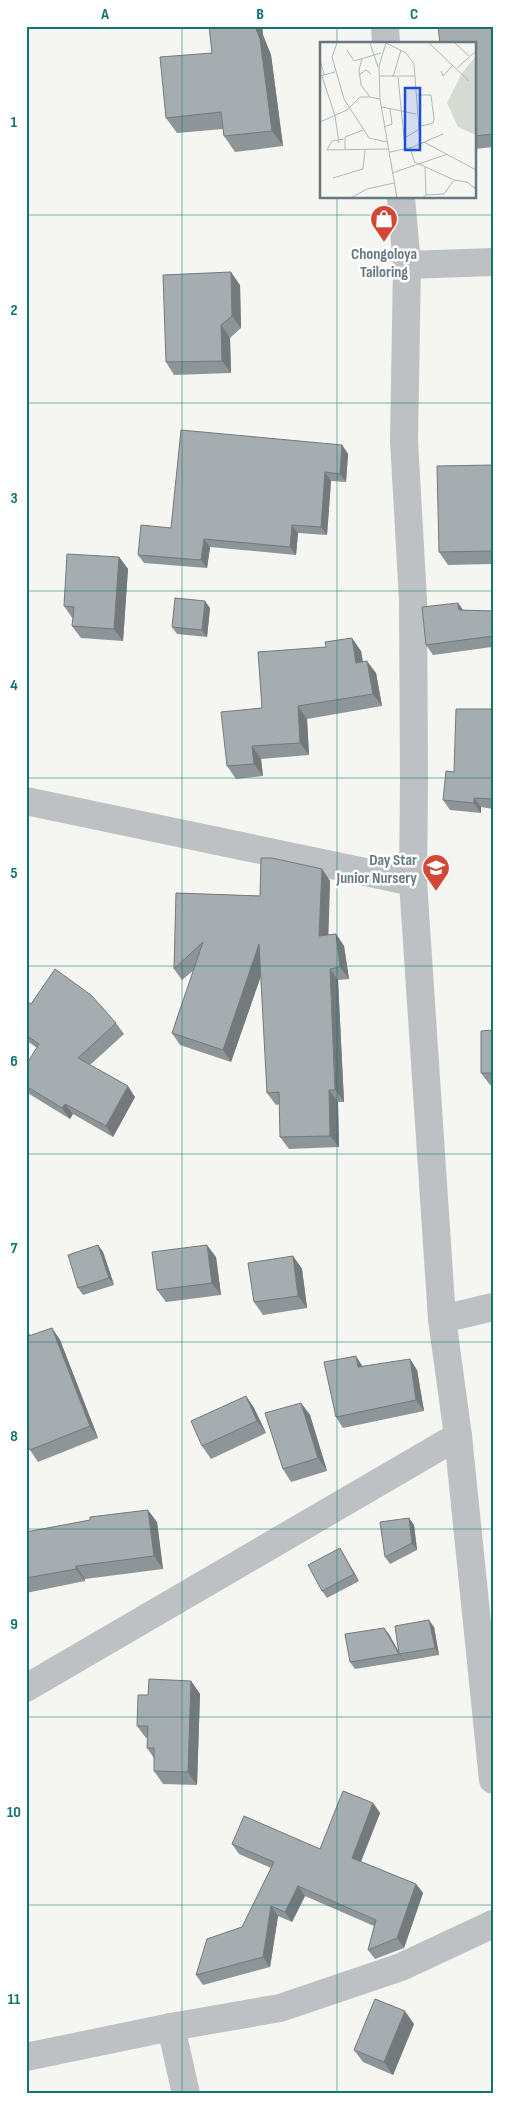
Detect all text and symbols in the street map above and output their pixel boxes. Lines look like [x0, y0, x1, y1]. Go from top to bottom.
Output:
text: A [100, 5, 109, 24]
text: B [256, 5, 264, 24]
text: C [410, 5, 418, 24]
inset map [320, 42, 476, 199]
text: 1 [11, 113, 18, 132]
shop icon: Chongoloya Tailoring [369, 204, 399, 243]
place label: Chongoloya Tailoring [351, 245, 417, 282]
text: 2 [10, 301, 18, 320]
text: 3 [10, 489, 18, 508]
text: 4 [10, 676, 18, 695]
place label: Day Star Junior Nursery [336, 851, 417, 888]
school or university icon: Day Star Junior Nursery [421, 853, 451, 892]
text: 5 [10, 864, 18, 883]
text: 6 [10, 1052, 18, 1071]
text: 7 [11, 1239, 18, 1258]
text: 8 [10, 1427, 18, 1446]
text: 9 [10, 1615, 18, 1634]
text: 10 [7, 1803, 21, 1822]
text: 11 [8, 1990, 21, 2009]

